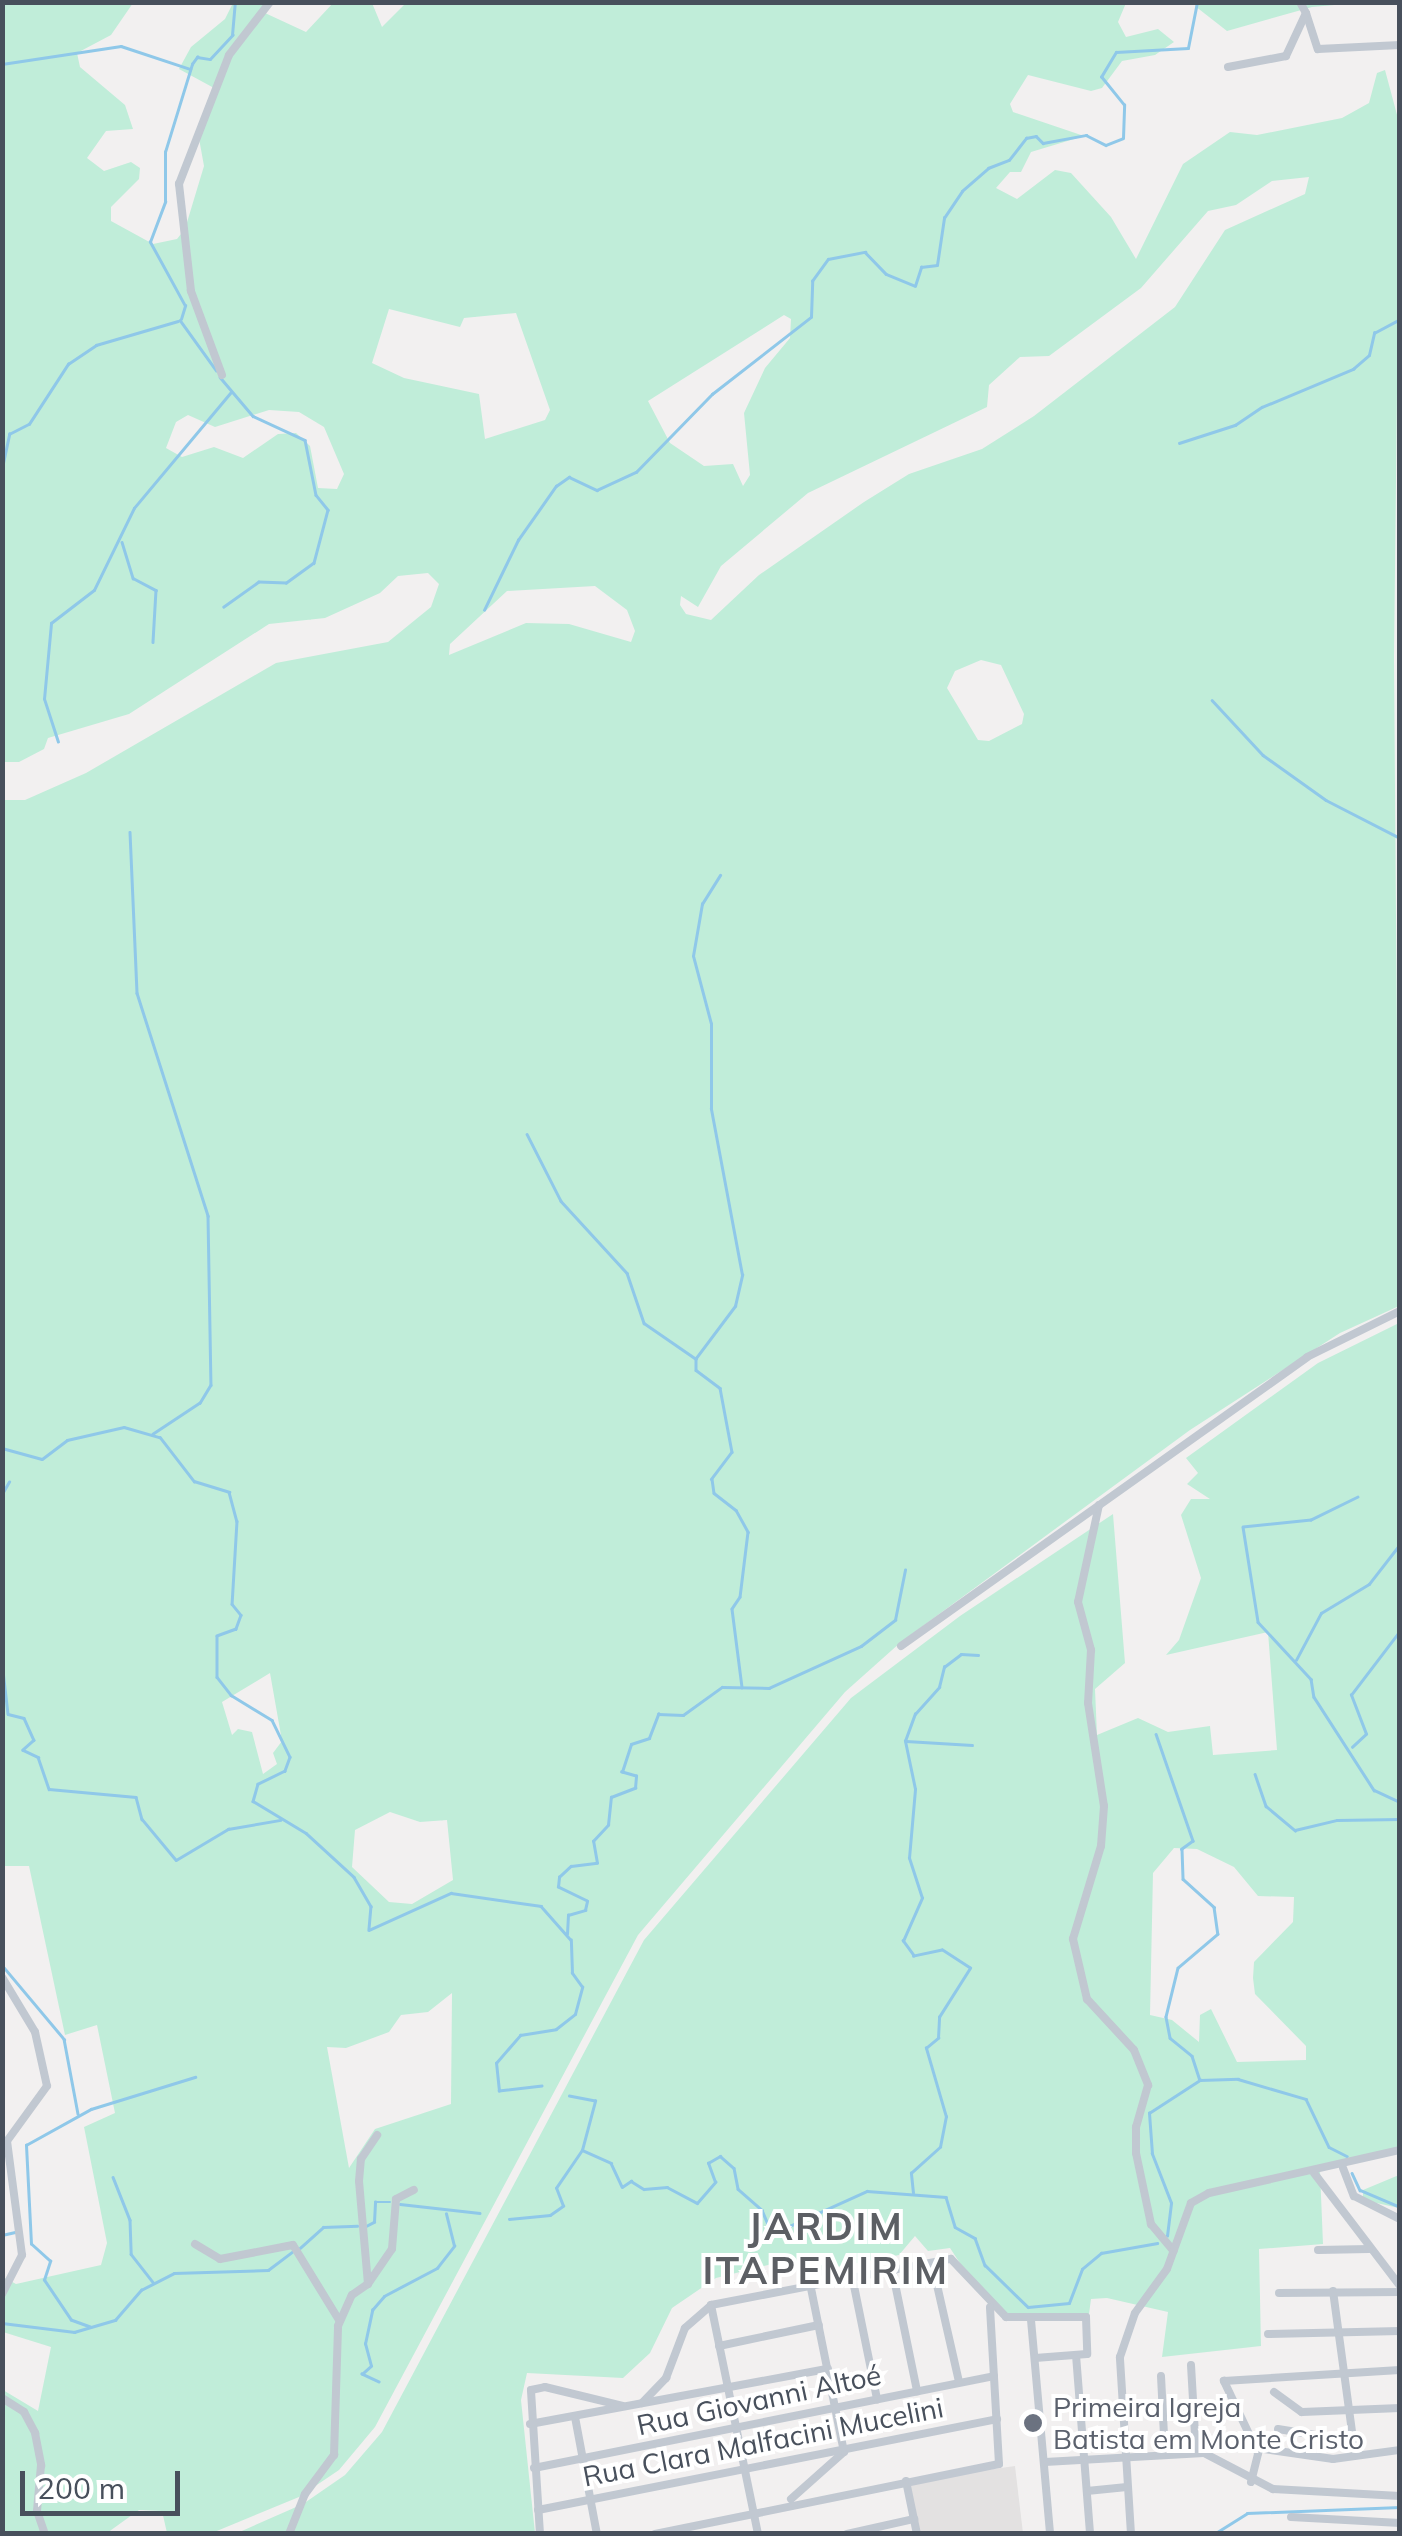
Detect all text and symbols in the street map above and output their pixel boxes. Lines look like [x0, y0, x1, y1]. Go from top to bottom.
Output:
district label: JARDIM ITAPEMIRIM [702, 2204, 950, 2294]
street label: Rua Giovanni Altoé [634, 2358, 884, 2442]
place label: Primeira Igreja Batista em Monte Cristo [1053, 2390, 1364, 2456]
street label: Rua Clara Malfacini Mucelini [580, 2391, 946, 2493]
marker: Primeira Igreja Batista em Monte Cristo [1022, 2412, 1044, 2434]
scale bar [25, 2451, 185, 2513]
text: 200 m [37, 2469, 125, 2507]

